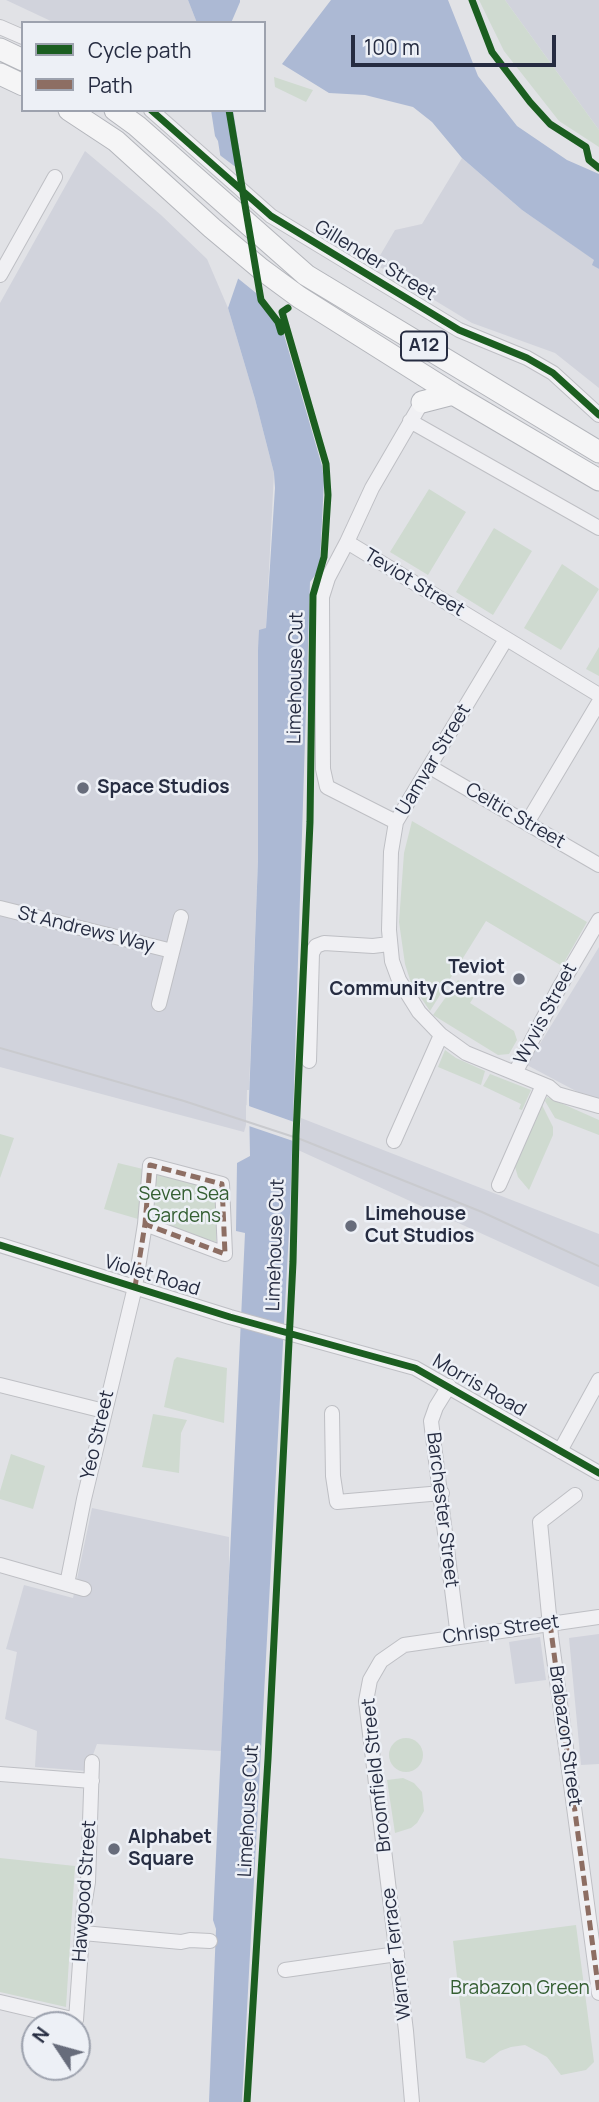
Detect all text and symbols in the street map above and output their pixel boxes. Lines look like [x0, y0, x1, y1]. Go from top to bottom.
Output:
legend [21, 21, 266, 112]
scale bar [354, 21, 559, 65]
text: 100 m [364, 33, 420, 61]
text: Cycle path [88, 36, 191, 64]
text: Path [88, 71, 133, 99]
street label: Gillender Street [310, 216, 440, 306]
road number: A12 [401, 332, 447, 360]
street label: Teviot Street [360, 544, 468, 622]
street label: Limehouse Cut [283, 612, 309, 744]
street label: Uamvar Street [392, 700, 476, 820]
place label: Space Studios [97, 777, 229, 799]
street label: Celtic Street [461, 778, 569, 854]
marker: Space Studios [75, 780, 91, 796]
street label: St Andrews Way [15, 902, 157, 958]
place label: Teviot Community Centre [329, 957, 505, 1001]
street label: Wyvis Street [510, 959, 582, 1069]
marker: Teviot Community Centre [511, 971, 527, 987]
street label: Limehouse Cut [262, 1178, 290, 1312]
park label: Seven Sea Gardens [139, 1184, 229, 1228]
place label: Limehouse Cut Studios [365, 1204, 474, 1248]
marker: Limehouse Cut Studios [343, 1218, 359, 1234]
street label: Violet Road [101, 1251, 203, 1301]
street label: Morris Road [428, 1350, 530, 1422]
street label: Yeo Street [77, 1388, 119, 1482]
street label: Barchester Street [421, 1431, 463, 1589]
street label: Chrisp Street [441, 1611, 561, 1649]
street label: Brabazon Street [544, 1664, 586, 1808]
street label: Broomfield Street [358, 1697, 396, 1853]
street label: Limehouse Cut [234, 1744, 264, 1878]
street label: Hawgood Street [69, 1819, 101, 1963]
place label: Alphabet Square [128, 1827, 212, 1871]
marker: Alphabet Square [106, 1841, 122, 1857]
street label: Warner Terrace [378, 1886, 416, 2022]
park label: Brabazon Green [450, 1978, 590, 2000]
north arrow [21, 2011, 91, 2081]
text: N [26, 2022, 55, 2048]

